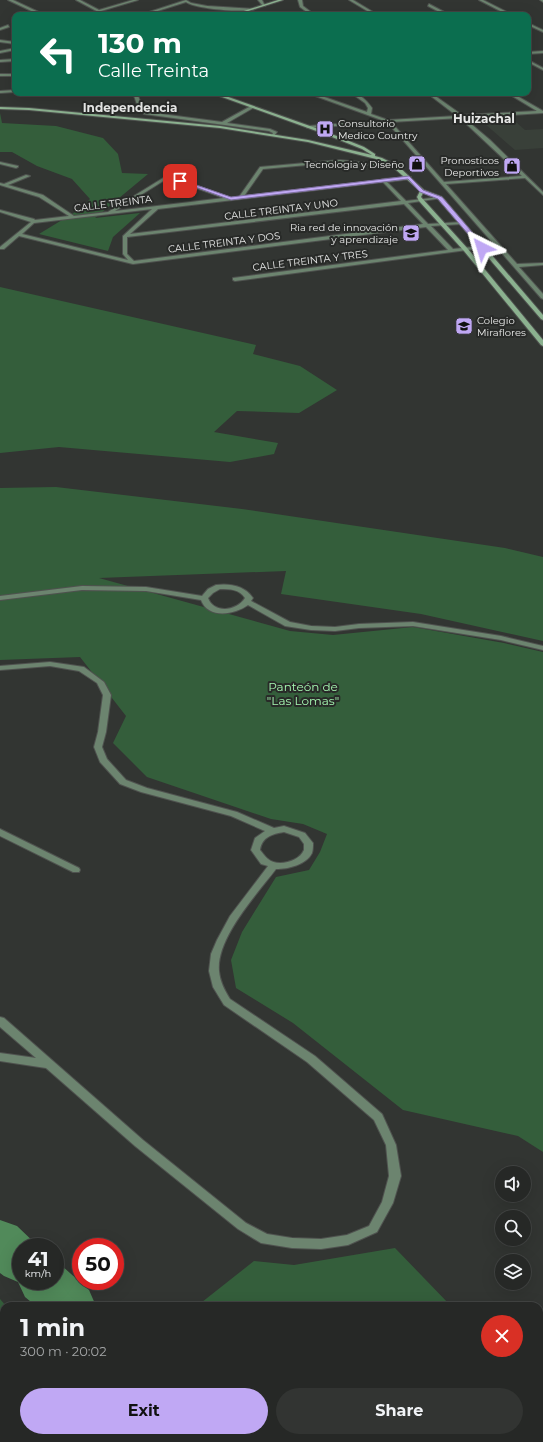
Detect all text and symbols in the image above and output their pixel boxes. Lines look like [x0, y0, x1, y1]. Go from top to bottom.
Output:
text: 130 m [98, 26, 182, 60]
icon: left [32, 28, 84, 80]
text: Calle Treinta [98, 60, 209, 82]
district label: Independencia [83, 100, 177, 115]
district label: Huizachal [453, 111, 515, 126]
place label: Consultorio Medico Country [338, 117, 418, 142]
hospital icon: Consultorio Medico Country [315, 119, 335, 139]
shop icon: Tecnologia y Diseño [407, 154, 427, 174]
place label: Pronosticos Deportivos [441, 154, 499, 179]
shop icon: Pronosticos Deportivos [502, 156, 522, 176]
place label: Tecnologia y Diseño [304, 158, 404, 171]
pin [163, 164, 197, 198]
icon: arrive [169, 170, 191, 192]
street label: CALLE TREINTA [73, 192, 154, 215]
street label: CALLE TREINTA Y UNO [223, 196, 339, 223]
place label: Ria red de innovación y aprendizaje [290, 221, 398, 246]
school or university icon: Ria red de innovación y aprendizaje [401, 223, 421, 243]
position arrow [461, 227, 503, 269]
street label: CALLE TREINTA Y DOS [167, 229, 281, 256]
street label: CALLE TREINTA Y TRES [252, 247, 368, 274]
place label: Colegio Miraflores [477, 314, 526, 339]
school or university icon: Colegio Miraflores [454, 316, 474, 336]
park label: Panteón de "Las Lomas" [267, 679, 339, 708]
map controls [495, 1166, 531, 1290]
button: sound [495, 1166, 531, 1202]
button: search [495, 1210, 531, 1246]
speed limit sign: 50 [72, 1238, 124, 1290]
text: 41 [27, 1247, 49, 1271]
button: layers [495, 1254, 531, 1290]
text: km/h [25, 1267, 51, 1280]
text: 1 min [20, 1313, 85, 1342]
button: close [481, 1315, 523, 1357]
text: 300 m · 20:02 [20, 1343, 107, 1359]
button: Exit [20, 1388, 268, 1434]
button: Share [276, 1388, 523, 1434]

